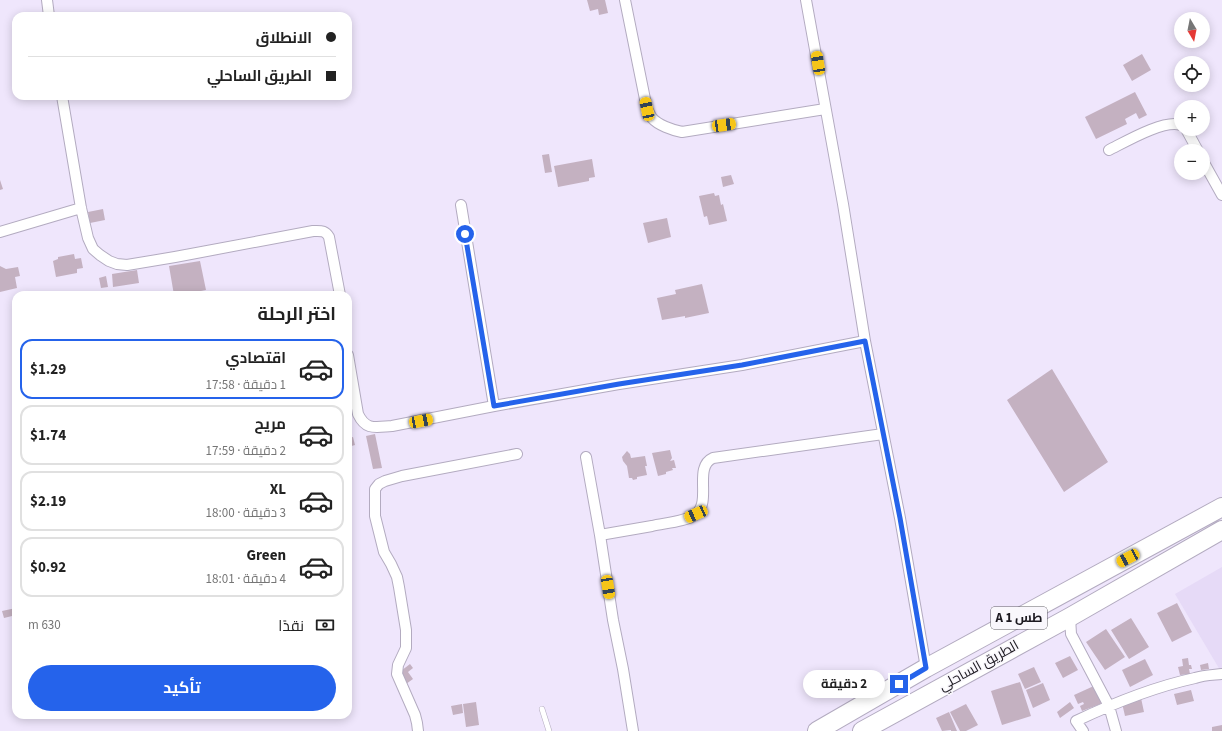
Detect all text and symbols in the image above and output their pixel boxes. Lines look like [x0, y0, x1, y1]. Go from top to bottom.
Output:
north arrow [1174, 12, 1210, 48]
map controls [1174, 12, 1210, 180]
text: الانطلاق [256, 28, 312, 49]
car [810, 50, 826, 76]
button: locate [1174, 56, 1210, 92]
text: الطريق الساحلي [207, 66, 312, 87]
car [639, 96, 655, 122]
button: + [1174, 100, 1210, 136]
car [711, 117, 737, 133]
button: − [1174, 144, 1210, 180]
route start [456, 225, 474, 243]
text: اختر الرحلة [258, 302, 336, 327]
text: اقتصادي [226, 348, 286, 369]
icon: car [298, 351, 334, 387]
text: $1.29 [30, 359, 66, 380]
text: 1 دقيقة · 17:58 [206, 376, 286, 394]
car [408, 413, 434, 429]
text: مريح [254, 414, 286, 435]
icon: car [298, 417, 334, 453]
text: $1.74 [30, 425, 66, 446]
text: 2 دقيقة · 17:59 [206, 442, 286, 460]
text: XL [270, 479, 286, 500]
icon: car [298, 483, 334, 519]
text: $2.19 [30, 491, 66, 512]
text: 3 دقيقة · 18:00 [206, 504, 286, 522]
car [683, 504, 709, 524]
text: Green [246, 545, 286, 566]
car [1115, 547, 1141, 569]
icon: car [298, 549, 334, 585]
text: $0.92 [30, 557, 66, 578]
text: 4 دقيقة · 18:01 [206, 570, 286, 588]
car [600, 574, 616, 600]
road number: A 1 طس [991, 607, 1047, 629]
icon: cash [314, 614, 336, 636]
text: 630 m [28, 616, 61, 634]
text: نقدًا [278, 616, 304, 637]
street label: الطريق الساحلي [935, 636, 1023, 697]
button: تأكيد [28, 665, 336, 711]
callout: 2 دقيقة [803, 670, 885, 698]
text: 2 دقيقة [821, 675, 867, 693]
route end [890, 675, 908, 693]

